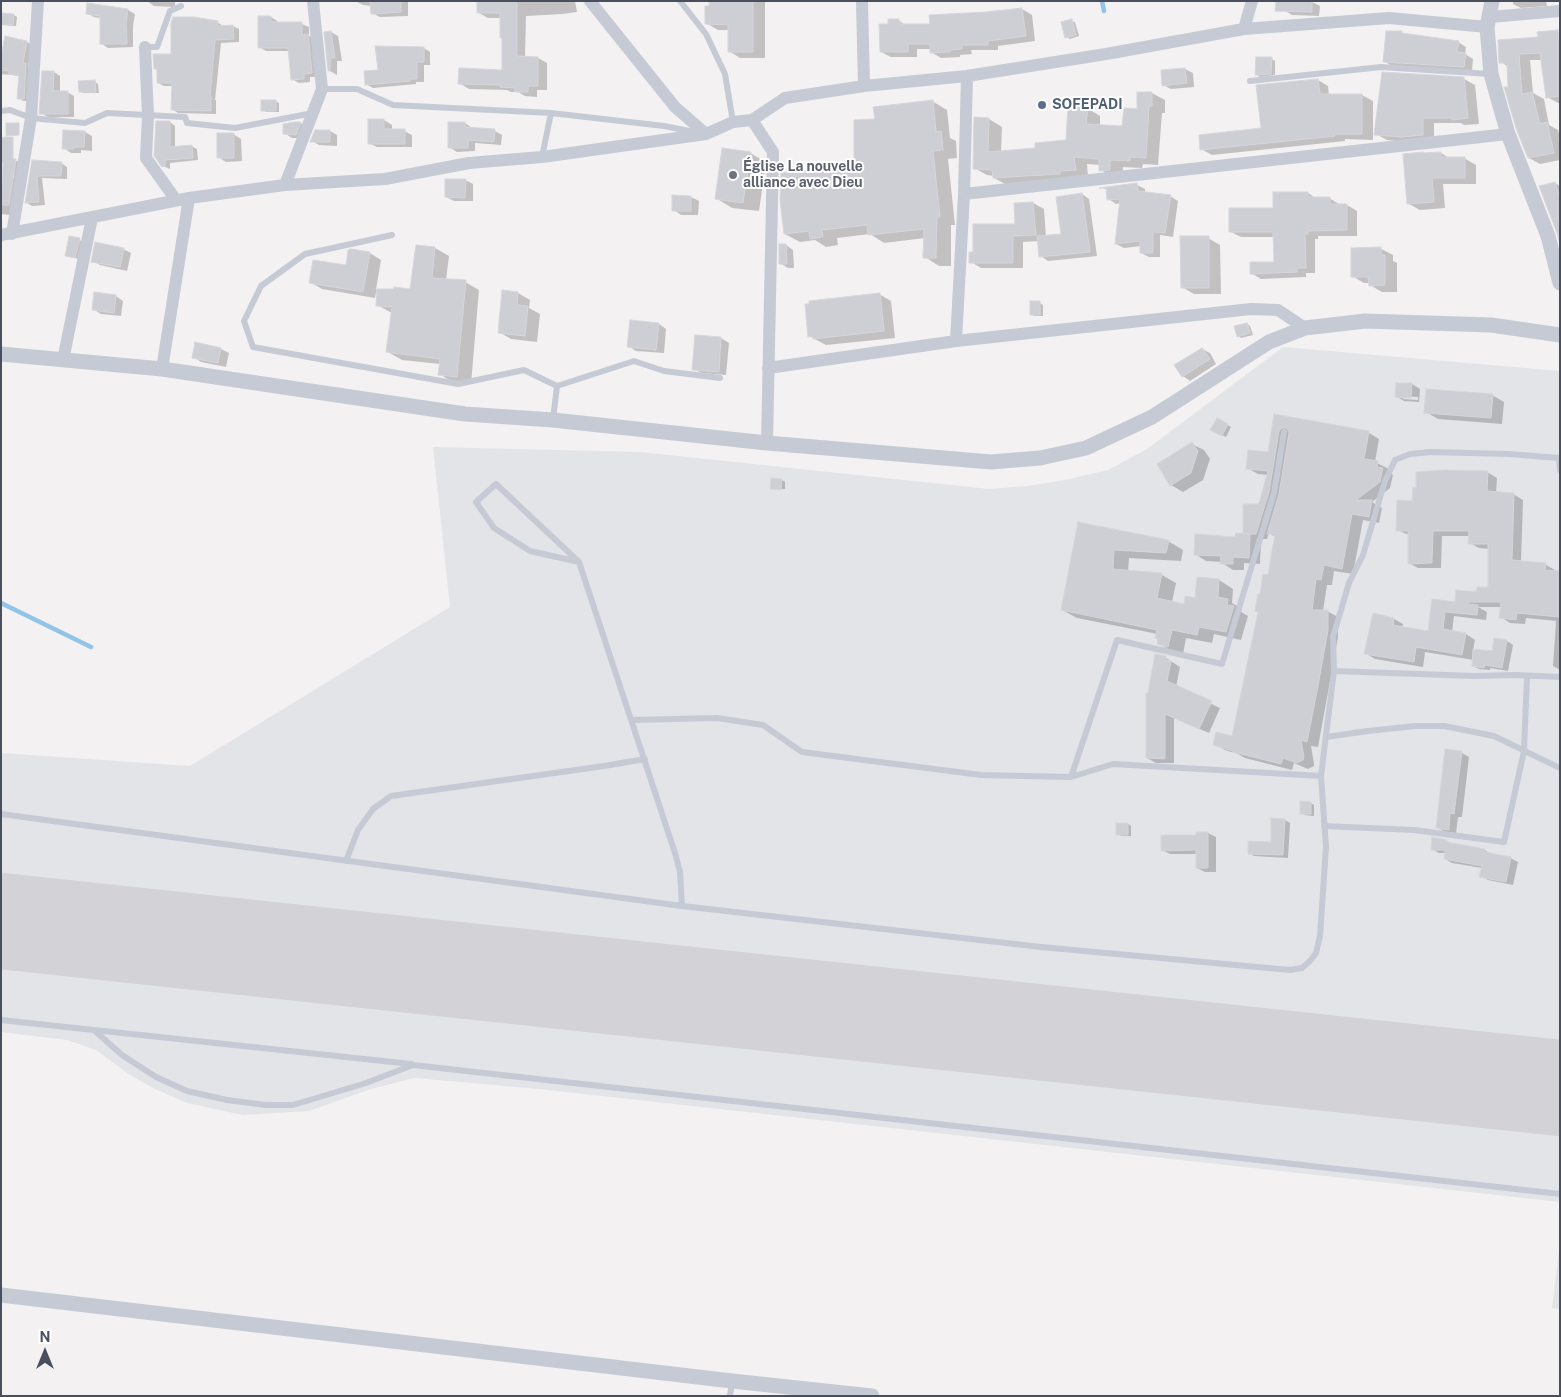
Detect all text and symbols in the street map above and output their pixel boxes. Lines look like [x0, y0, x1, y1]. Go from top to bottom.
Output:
place label: SOFEPADI [1052, 97, 1122, 113]
marker: SOFEPADI [1036, 99, 1048, 111]
place label: Église La nouvelle alliance avec Dieu [743, 159, 863, 192]
marker: Église La nouvelle alliance avec Dieu [727, 169, 739, 181]
north arrow [20, 1327, 70, 1377]
text: N [40, 1329, 50, 1345]

